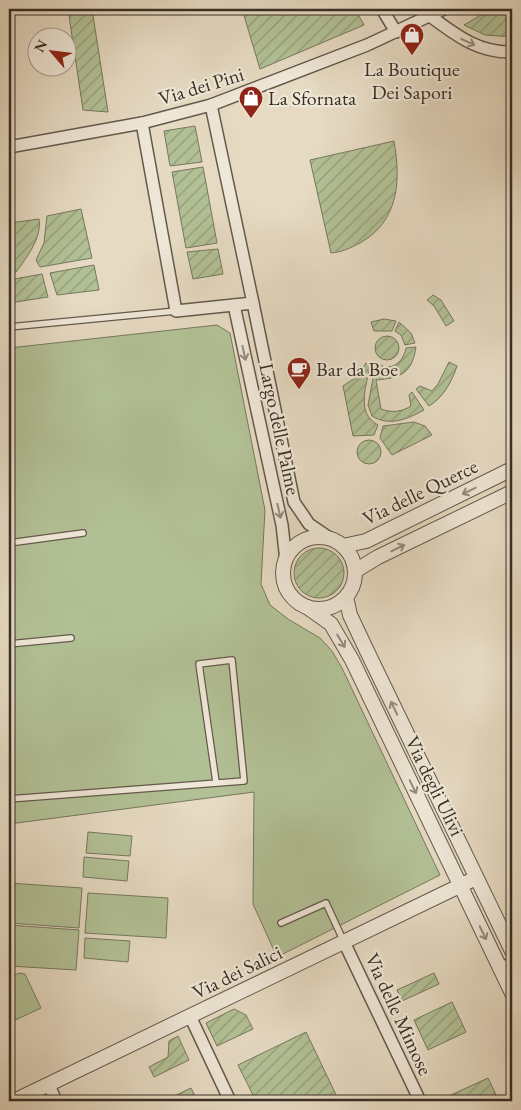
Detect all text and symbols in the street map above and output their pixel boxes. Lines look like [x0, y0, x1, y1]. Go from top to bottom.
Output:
shop icon: La Boutique Dei Sapori [399, 22, 425, 56]
north arrow [28, 28, 78, 78]
text: N [30, 36, 51, 55]
one-way arrow [460, 38, 475, 47]
place label: La Boutique Dei Sapori [364, 56, 460, 105]
street label: Via dei Pini [155, 61, 247, 111]
shop icon: La Sfornata [238, 85, 264, 119]
place label: La Sfornata [268, 85, 356, 111]
one-way arrow [240, 344, 249, 360]
cafe icon: Bar da Boe [286, 356, 312, 390]
place label: Bar da Boe [316, 356, 398, 382]
street label: Largo delle Palme [253, 361, 307, 498]
street label: Via delle Querce [358, 453, 482, 531]
one-way arrow [461, 486, 476, 496]
one-way arrow [275, 503, 284, 519]
one-way arrow [390, 542, 405, 552]
one-way arrow [337, 633, 347, 647]
one-way arrow [389, 701, 398, 716]
street label: Via degli Ulivi [400, 732, 470, 840]
one-way arrow [409, 779, 418, 794]
one-way arrow [479, 925, 489, 940]
street label: Via dei Salici [188, 939, 286, 1005]
street label: Via delle Mimose [359, 949, 439, 1079]

